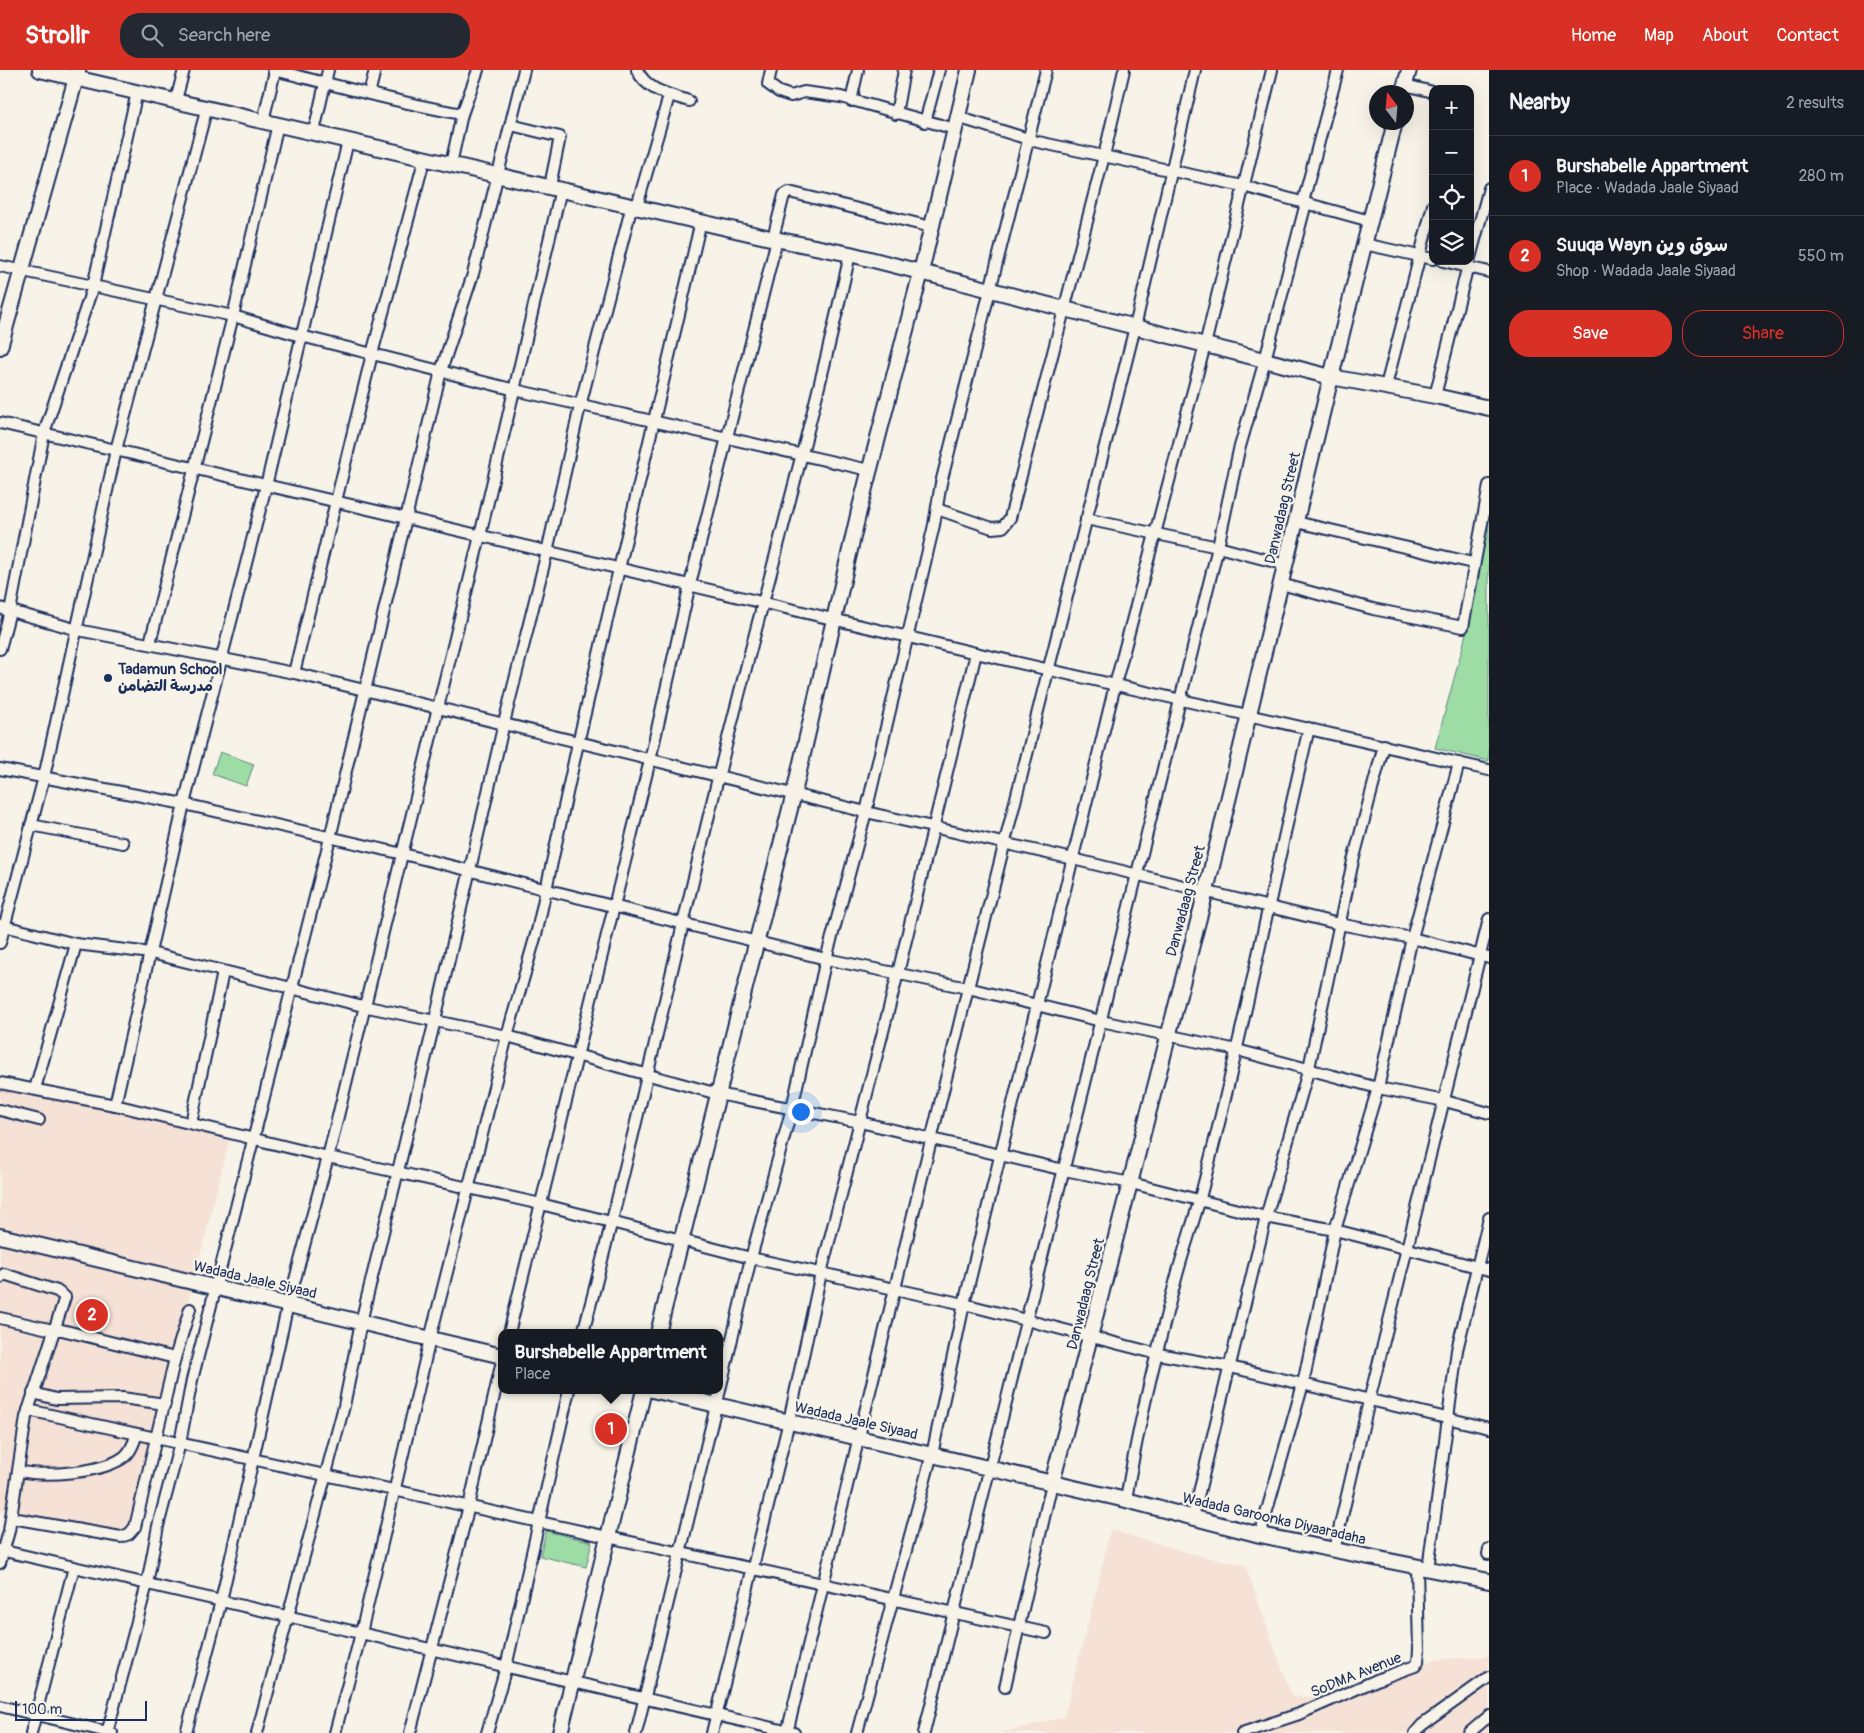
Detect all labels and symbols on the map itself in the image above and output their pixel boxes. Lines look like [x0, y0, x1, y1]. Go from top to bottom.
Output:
north arrow [1369, 85, 1414, 130]
street label: Danwadaag Street [1261, 449, 1305, 566]
place label: Tadamun School مدرسة التضامن [117, 660, 222, 696]
marker: Tadamun School مدرسة التضامن [102, 672, 114, 684]
street label: Danwadaag Street [1162, 842, 1210, 959]
your location [788, 1099, 814, 1125]
street label: Danwadaag Street [1063, 1235, 1109, 1352]
street label: Wadada Jaale Siyaad [191, 1257, 319, 1303]
pin: 2 [76, 1296, 108, 1334]
street label: Wadada Jaale Siyaad [792, 1398, 920, 1444]
pin: 1 [595, 1410, 627, 1448]
street label: Wadada Garoonka Diyaaradaha [1180, 1489, 1368, 1549]
street label: SoDMA Avenue [1308, 1648, 1405, 1702]
scale bar [15, 1698, 148, 1721]

